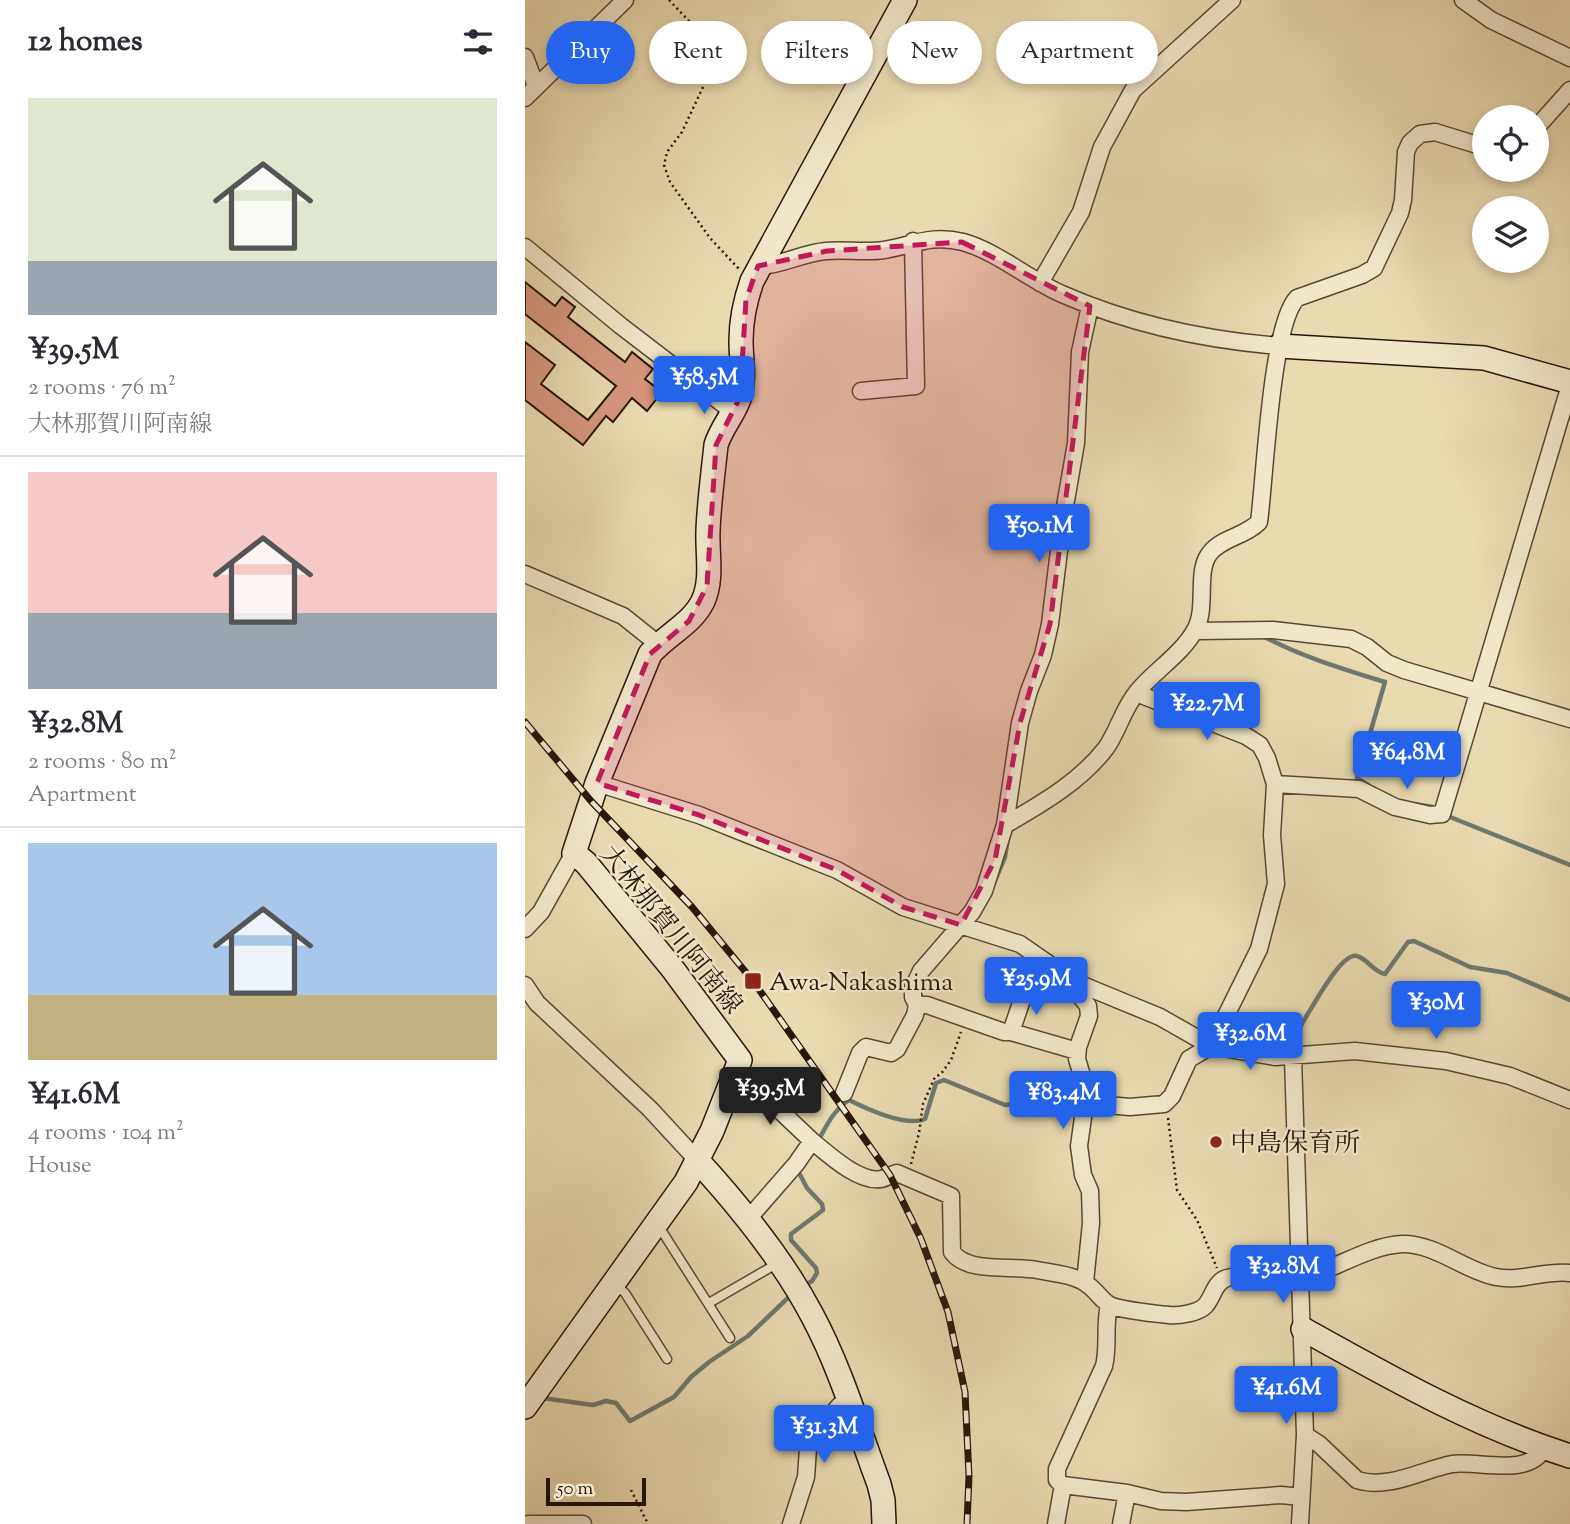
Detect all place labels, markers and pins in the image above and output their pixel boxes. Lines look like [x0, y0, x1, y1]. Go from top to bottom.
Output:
pin: ¥58.5M [647, 356, 761, 416]
pin: ¥50.1M [982, 504, 1096, 564]
pin: ¥22.7M [1150, 682, 1264, 742]
pin: ¥64.8M [1350, 732, 1464, 791]
pin: ¥25.9M [979, 958, 1093, 1017]
place label: Awa-Nakashima [769, 965, 953, 1002]
marker: Awa-Nakashima [743, 971, 763, 991]
pin: ¥30M [1395, 982, 1477, 1041]
pin: ¥32.6M [1193, 1012, 1307, 1072]
pin: ¥39.5M [713, 1068, 827, 1127]
pin: ¥83.4M [1006, 1072, 1120, 1131]
place label: 中島保育所 [1230, 1126, 1360, 1163]
marker: 中島保育所 [1208, 1134, 1224, 1150]
pin: ¥32.8M [1226, 1246, 1340, 1305]
pin: ¥41.6M [1229, 1366, 1343, 1426]
pin: ¥31.3M [767, 1406, 881, 1465]

